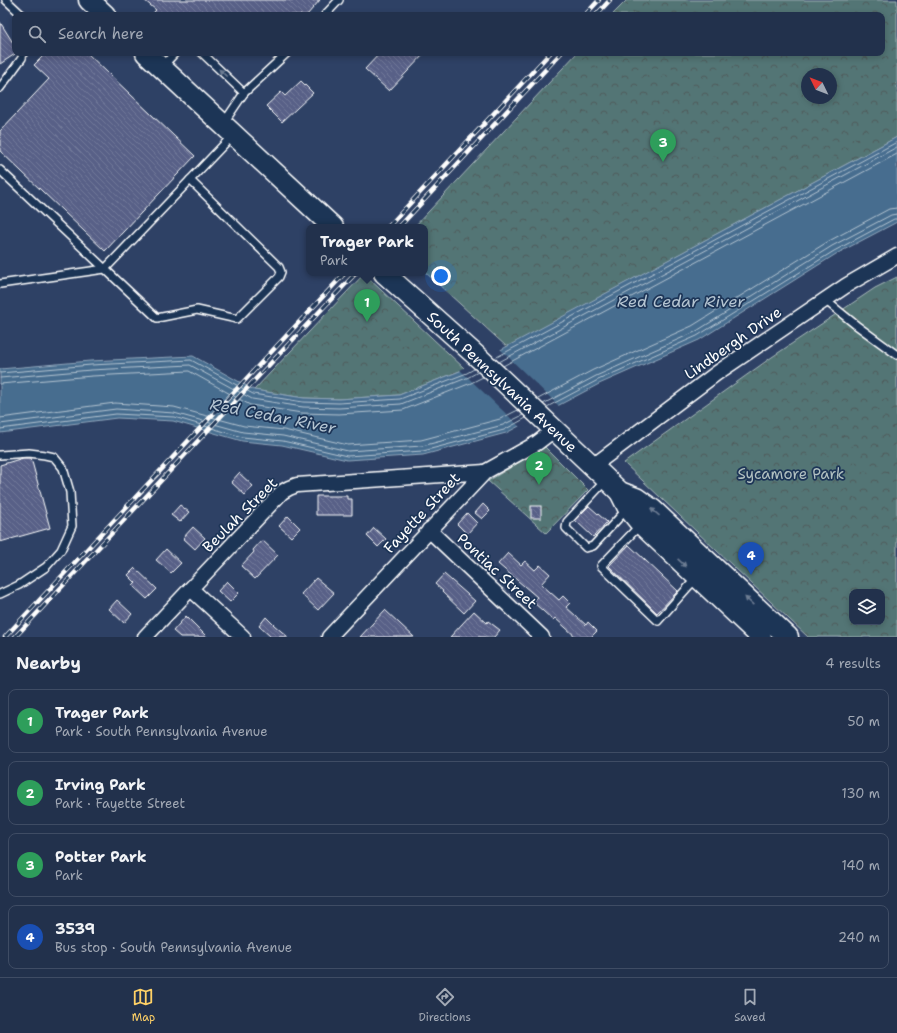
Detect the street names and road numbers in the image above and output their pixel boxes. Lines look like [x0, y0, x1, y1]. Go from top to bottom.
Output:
street label: Lindbergh Drive [680, 302, 786, 384]
street label: South Pennsylvania Avenue [423, 307, 581, 457]
street label: Fayette Street [379, 468, 465, 558]
street label: Beulah Street [198, 473, 282, 557]
street label: Pontiac Street [453, 529, 541, 613]

